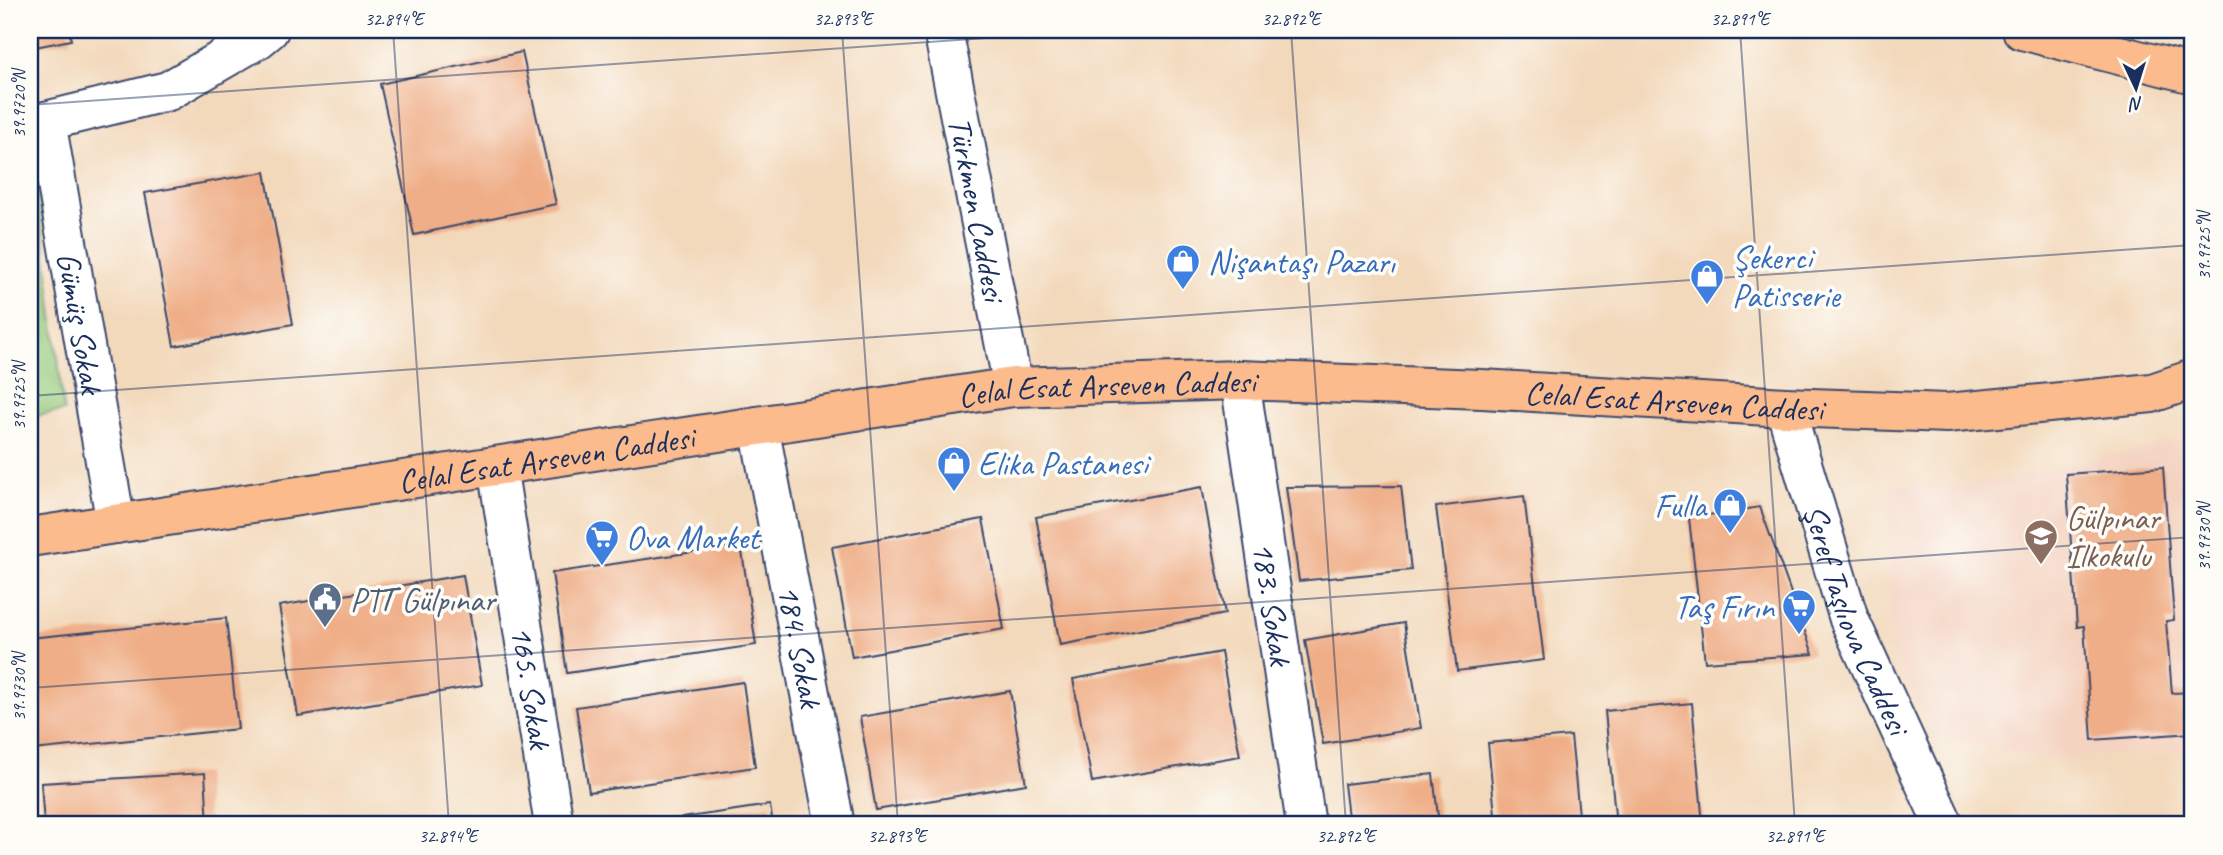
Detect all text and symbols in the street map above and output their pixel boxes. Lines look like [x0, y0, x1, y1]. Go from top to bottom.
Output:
text: 32.894°E [365, 8, 426, 30]
text: 32.893°E [814, 8, 875, 30]
text: 32.892°E [1262, 8, 1323, 30]
text: 32.891°E [1711, 8, 1772, 30]
north arrow [2100, 52, 2170, 122]
text: 39.9720°N [8, 67, 30, 138]
text: N [2127, 92, 2144, 117]
street label: Türkmen Caddesi [939, 113, 1016, 308]
text: 39.9725°N [2193, 209, 2215, 280]
place label: Şekerci Patisserie [1732, 237, 1842, 317]
place label: Nişantaşı Pazarı [1208, 241, 1397, 283]
shop icon: Nişantaşı Pazarı [1164, 242, 1202, 291]
street label: Gümüş Sokak [47, 249, 113, 399]
shop icon: Şekerci Patisserie [1688, 257, 1726, 306]
text: 39.9725°N [8, 359, 30, 430]
street label: Celal Esat Arseven Caddesi [955, 360, 1260, 417]
street label: Celal Esat Arseven Caddesi [1524, 372, 1828, 431]
street label: Celal Esat Arseven Caddesi [395, 415, 701, 503]
place label: Elika Pastanesi [978, 443, 1151, 485]
shop icon: Elika Pastanesi [935, 444, 973, 493]
place label: Fulla [1654, 485, 1708, 527]
shop icon: Fulla [1711, 486, 1749, 535]
place label: Gülpınar İlkokulu [2066, 497, 2162, 577]
street label: Şeref Taşlıova Caddesi [1794, 500, 1921, 744]
text: 39.9730°N [2193, 500, 2215, 571]
place label: Ova Market [626, 517, 762, 559]
school or university icon: Gülpınar İlkokulu [2022, 517, 2060, 566]
supermarket icon: Ova Market [583, 518, 621, 567]
street label: 183. Sokak [1242, 539, 1302, 670]
place label: PTT Gülpınar [350, 579, 497, 621]
public building icon: PTT Gülpınar [306, 580, 344, 629]
street label: 184. Sokak [768, 581, 833, 713]
place label: Taş Fırın [1674, 586, 1775, 628]
supermarket icon: Taş Fırın [1780, 587, 1818, 636]
street label: 165. Sokak [501, 623, 562, 754]
text: 39.9730°N [8, 650, 30, 721]
text: 32.894°E [419, 825, 480, 847]
text: 32.893°E [868, 825, 929, 847]
text: 32.892°E [1317, 825, 1378, 847]
text: 32.891°E [1766, 825, 1827, 847]

